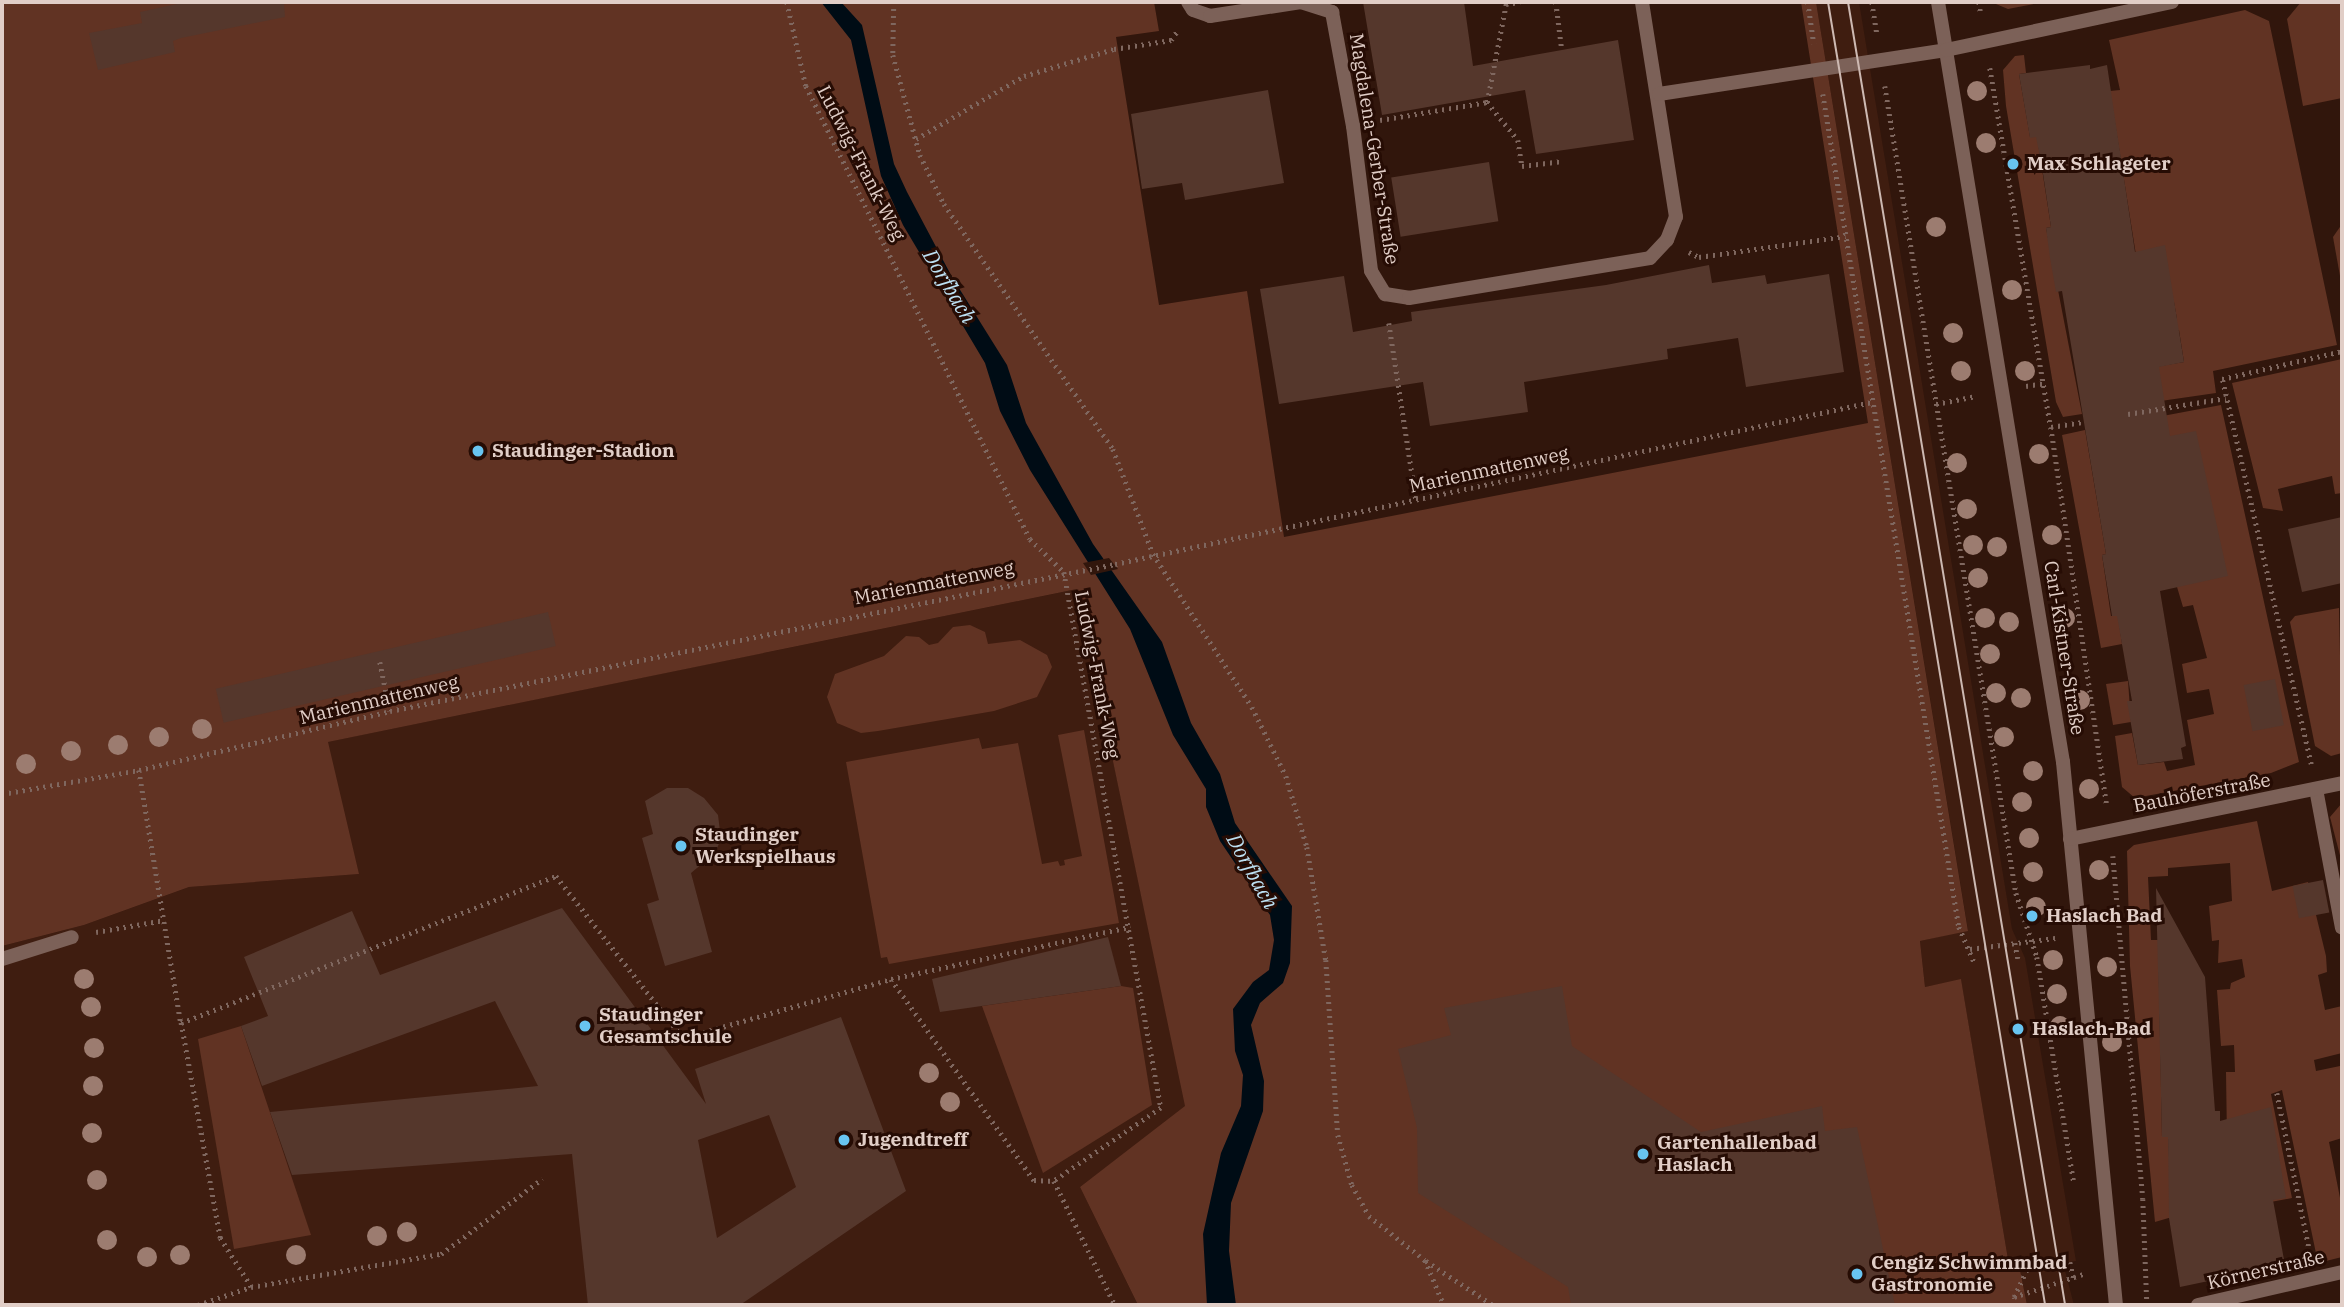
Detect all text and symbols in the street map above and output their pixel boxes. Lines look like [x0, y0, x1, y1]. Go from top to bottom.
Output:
street label: Magdalena-Gerber-Straße [1344, 32, 1404, 266]
street label: Ludwig-Frank-Weg [812, 82, 910, 244]
place label: Max Schlageter [2027, 153, 2171, 175]
marker: Max Schlageter [2005, 156, 2021, 172]
water label: Dorfbach [918, 244, 982, 328]
place label: Staudinger-Stadion [492, 440, 675, 462]
street label: Marienmattenweg [1407, 442, 1571, 498]
marker: Staudinger-Stadion [470, 443, 486, 459]
street label: Marienmattenweg [852, 556, 1016, 610]
street label: Carl-Kistner-Straße [2039, 559, 2089, 737]
street label: Ludwig-Frank-Weg [1070, 589, 1124, 761]
street label: Marienmattenweg [297, 671, 461, 729]
street label: Bauhöferstraße [2131, 769, 2273, 817]
place label: Staudinger Werkspielhaus [695, 824, 836, 868]
water label: Dorfbach [1222, 829, 1284, 913]
marker: Staudinger Werkspielhaus [673, 838, 689, 854]
place label: Haslach Bad [2046, 905, 2162, 927]
marker: Haslach Bad [2024, 908, 2040, 924]
place label: Staudinger Gesamtschule [599, 1004, 732, 1048]
marker: Staudinger Gesamtschule [577, 1018, 593, 1034]
place label: Haslach-Bad [2032, 1018, 2151, 1040]
marker: Haslach-Bad [2010, 1021, 2026, 1037]
place label: Jugendtreff [858, 1129, 968, 1151]
marker: Jugendtreff [836, 1132, 852, 1148]
place label: Gartenhallenbad Haslach [1657, 1132, 1817, 1176]
marker: Gartenhallenbad Haslach [1635, 1146, 1651, 1162]
street label: Körnerstraße [2205, 1245, 2327, 1295]
place label: Cengiz Schwimmbad Gastronomie [1871, 1252, 2067, 1296]
marker: Cengiz Schwimmbad Gastronomie [1849, 1266, 1865, 1282]

